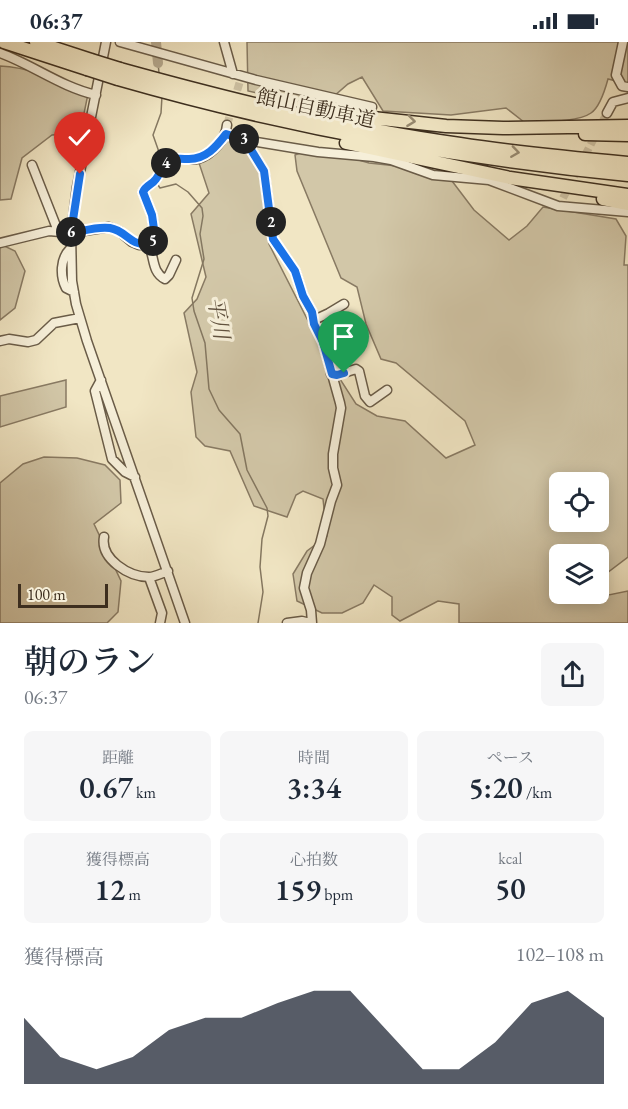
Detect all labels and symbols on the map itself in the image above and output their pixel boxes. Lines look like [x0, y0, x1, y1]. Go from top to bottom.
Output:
street label: 館山自動車道 [255, 83, 377, 133]
pin [54, 112, 105, 174]
one-way arrow [407, 114, 416, 127]
pin: 3 [229, 124, 259, 154]
one-way arrow [511, 145, 520, 157]
pin: 4 [151, 148, 181, 178]
pin: 2 [256, 207, 286, 237]
pin: 6 [56, 217, 86, 247]
pin: 5 [138, 226, 168, 256]
water label: 平川 [202, 295, 236, 343]
pin [318, 311, 369, 373]
scale bar [18, 581, 108, 608]

